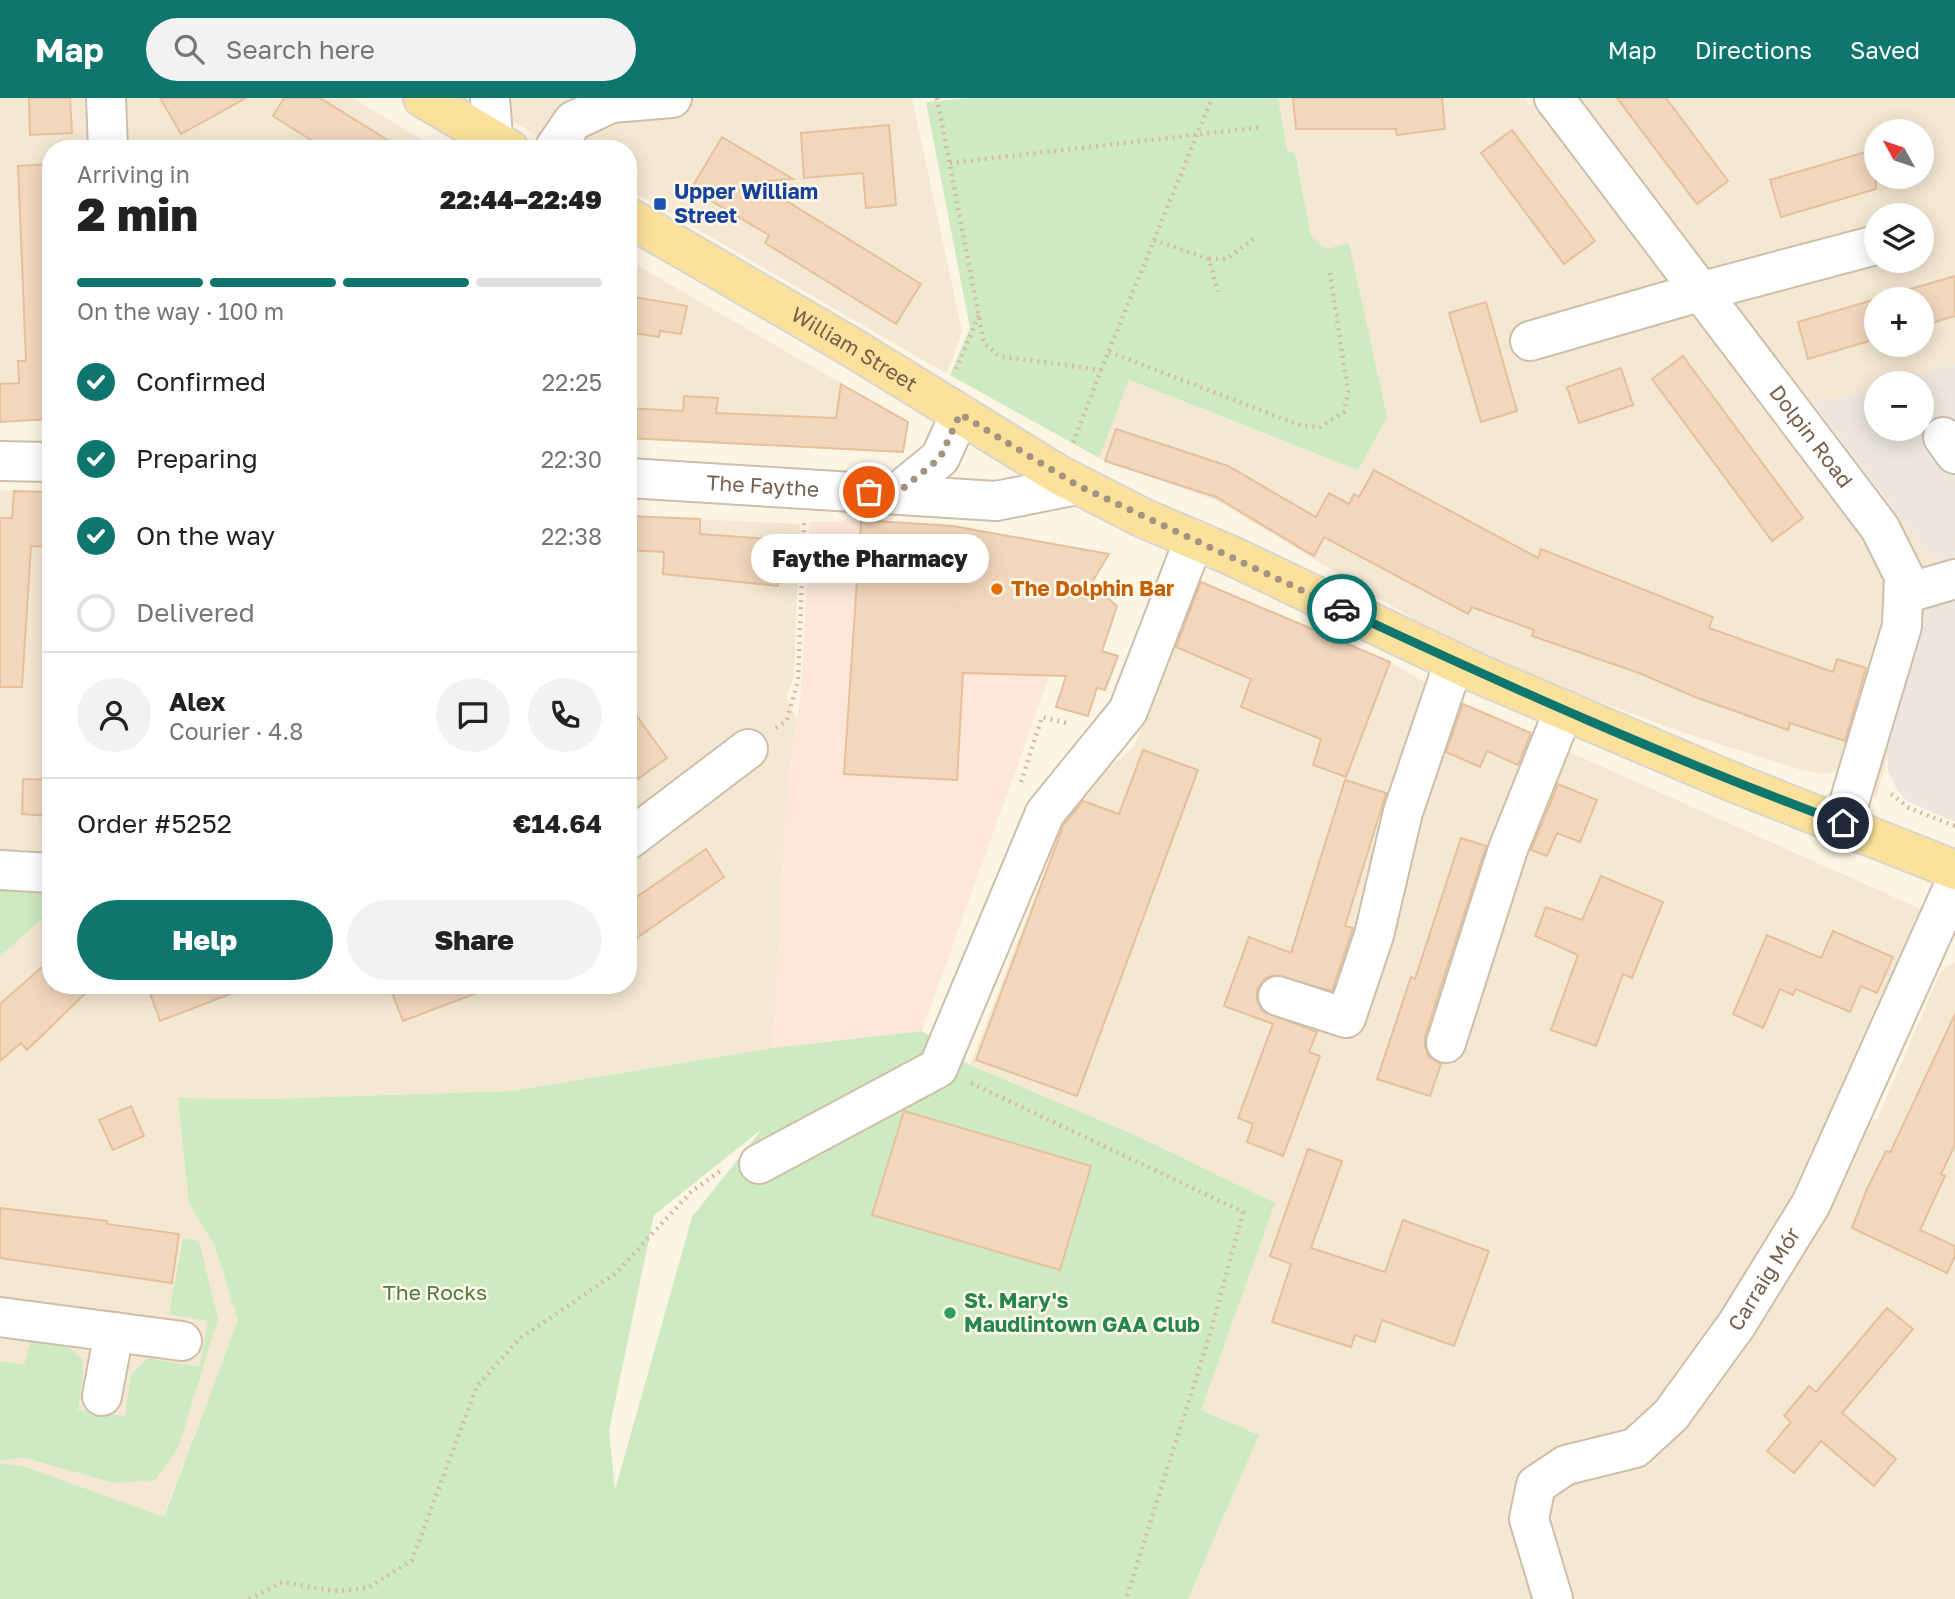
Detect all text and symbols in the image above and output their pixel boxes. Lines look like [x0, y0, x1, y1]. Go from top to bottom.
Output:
search box [146, 18, 636, 81]
text: Map [35, 30, 104, 69]
icon: search [170, 30, 208, 68]
text: Search here [226, 34, 375, 65]
text: Map [1608, 35, 1657, 64]
text: Directions [1695, 35, 1812, 64]
text: Saved [1850, 35, 1920, 64]
north arrow [1864, 119, 1934, 189]
map controls [1864, 119, 1934, 441]
text: Arriving in [77, 160, 190, 188]
place label: Upper William Street [674, 178, 818, 228]
text: 22:44–22:49 [440, 184, 602, 215]
text: 2 min [77, 186, 198, 241]
marker: Upper William Street [652, 196, 668, 212]
button: layers [1864, 203, 1934, 273]
button: + [1864, 287, 1934, 357]
text: On the way · 100 m [77, 297, 284, 325]
street label: William Street [787, 301, 923, 397]
icon: check [77, 363, 115, 401]
text: Confirmed [136, 366, 266, 397]
text: 22:25 [542, 368, 602, 396]
button: − [1864, 371, 1934, 441]
street label: Dolpin Road [1764, 379, 1859, 493]
icon: check [77, 440, 115, 478]
text: Preparing [136, 443, 258, 474]
text: 22:30 [541, 445, 602, 473]
pin [839, 462, 899, 522]
street label: The Faythe [706, 469, 820, 502]
icon: bag [850, 473, 888, 511]
icon: check [77, 517, 115, 555]
text: On the way [136, 520, 275, 551]
text: 22:38 [541, 522, 602, 550]
callout: Faythe Pharmacy [750, 534, 988, 583]
text: Faythe Pharmacy [772, 544, 968, 572]
courier [1307, 574, 1377, 644]
place label: The Dolphin Bar [1011, 575, 1174, 601]
marker: The Dolphin Bar [989, 581, 1005, 597]
icon: car [1323, 590, 1361, 628]
text: Delivered [136, 597, 255, 628]
button: person [77, 678, 151, 752]
button: chat [436, 678, 510, 752]
button: phone [528, 678, 602, 752]
text: Alex [169, 686, 226, 717]
text: Courier · 4.8 [169, 717, 303, 745]
pin [1813, 793, 1873, 853]
icon: home [1824, 804, 1862, 842]
text: Order #5252 [77, 808, 232, 839]
text: €14.64 [513, 808, 602, 839]
button: Help [77, 900, 333, 980]
button: Share [347, 900, 602, 980]
street label: Carraig Mór [1722, 1222, 1805, 1335]
park label: The Rocks [383, 1279, 487, 1305]
place label: St. Mary's Maudlintown GAA Club [964, 1287, 1200, 1337]
marker: St. Mary's Maudlintown GAA Club [942, 1305, 958, 1321]

